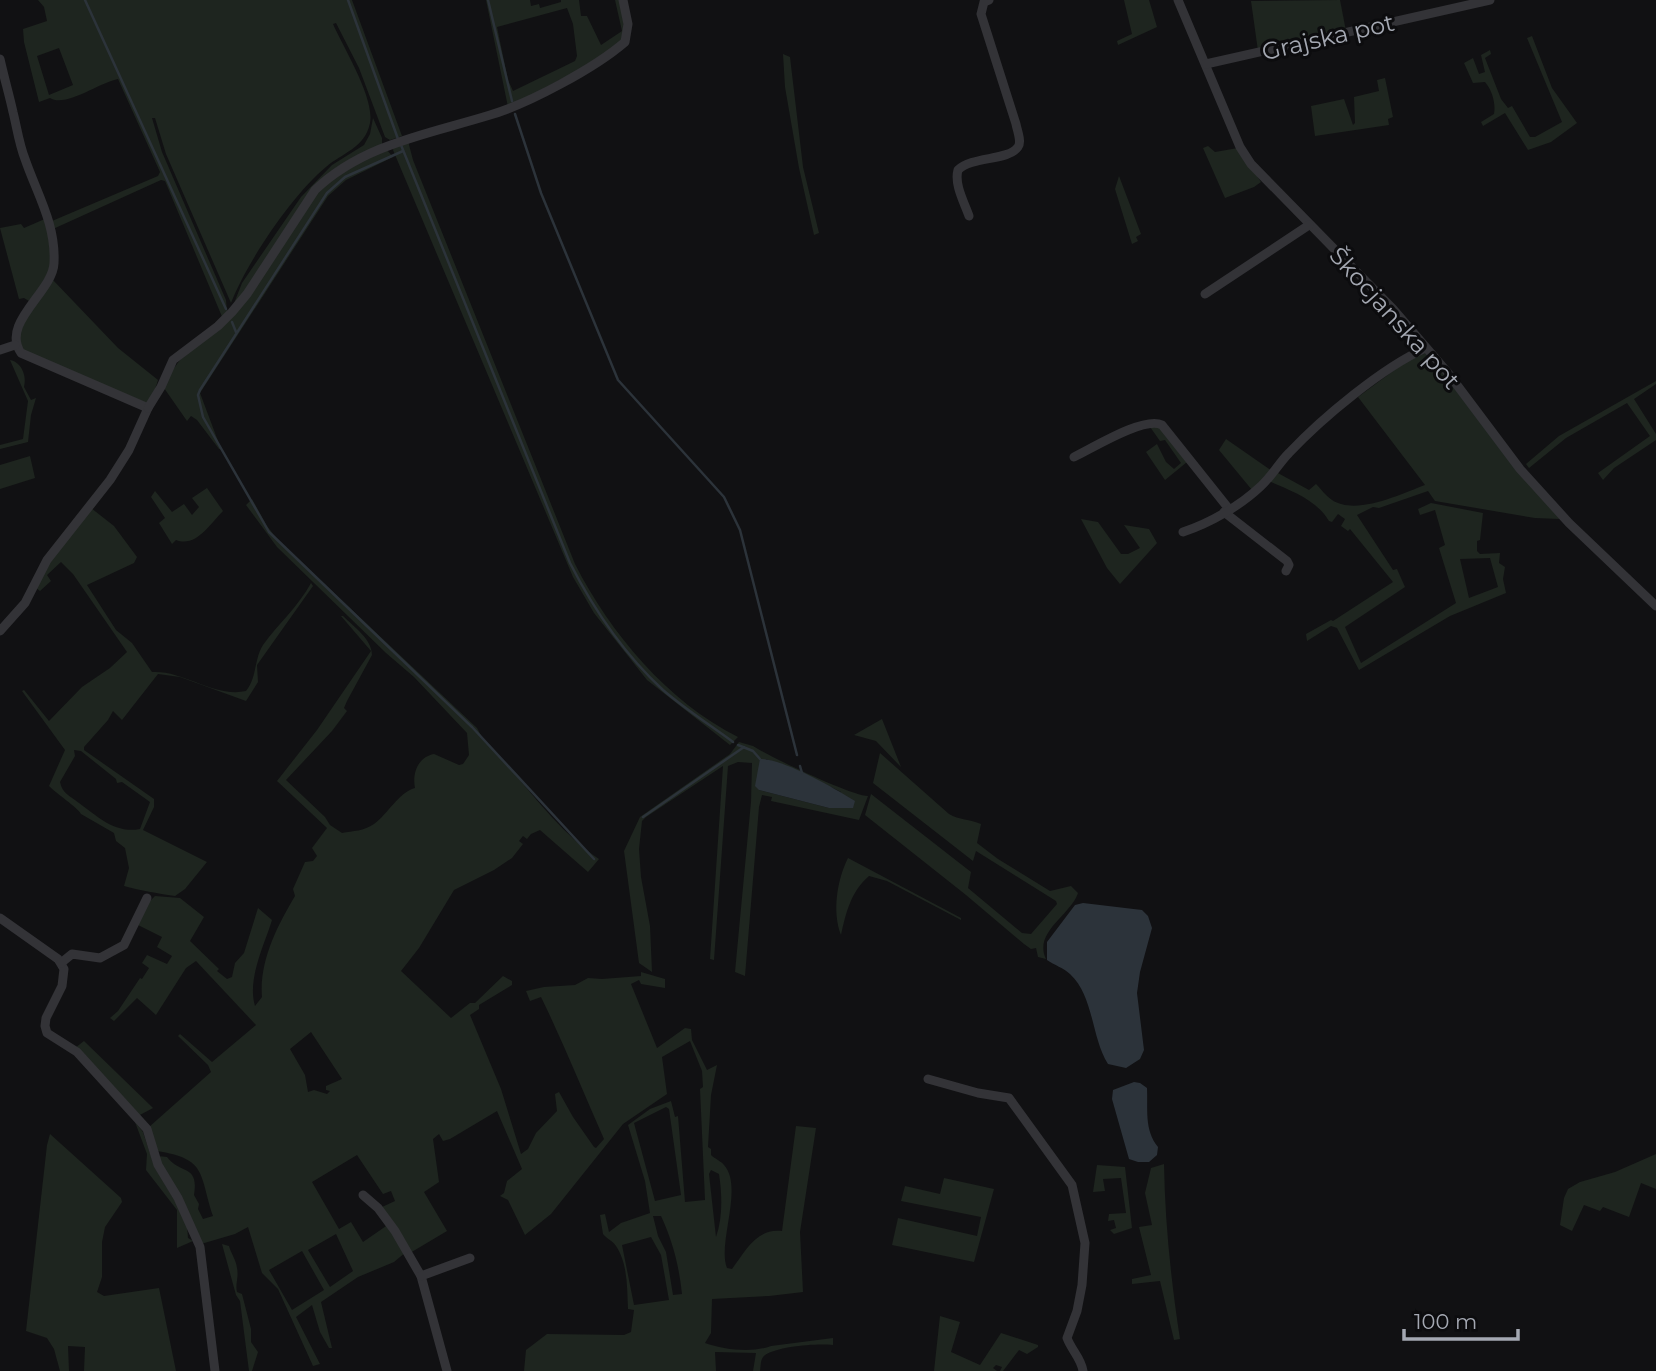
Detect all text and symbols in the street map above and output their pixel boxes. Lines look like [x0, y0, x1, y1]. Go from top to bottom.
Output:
street label: Grajska pot [1259, 8, 1397, 66]
street label: Škocjanska pot [1324, 241, 1467, 395]
scale bar [1404, 1298, 1518, 1342]
text: 100 m [1414, 1309, 1477, 1334]

